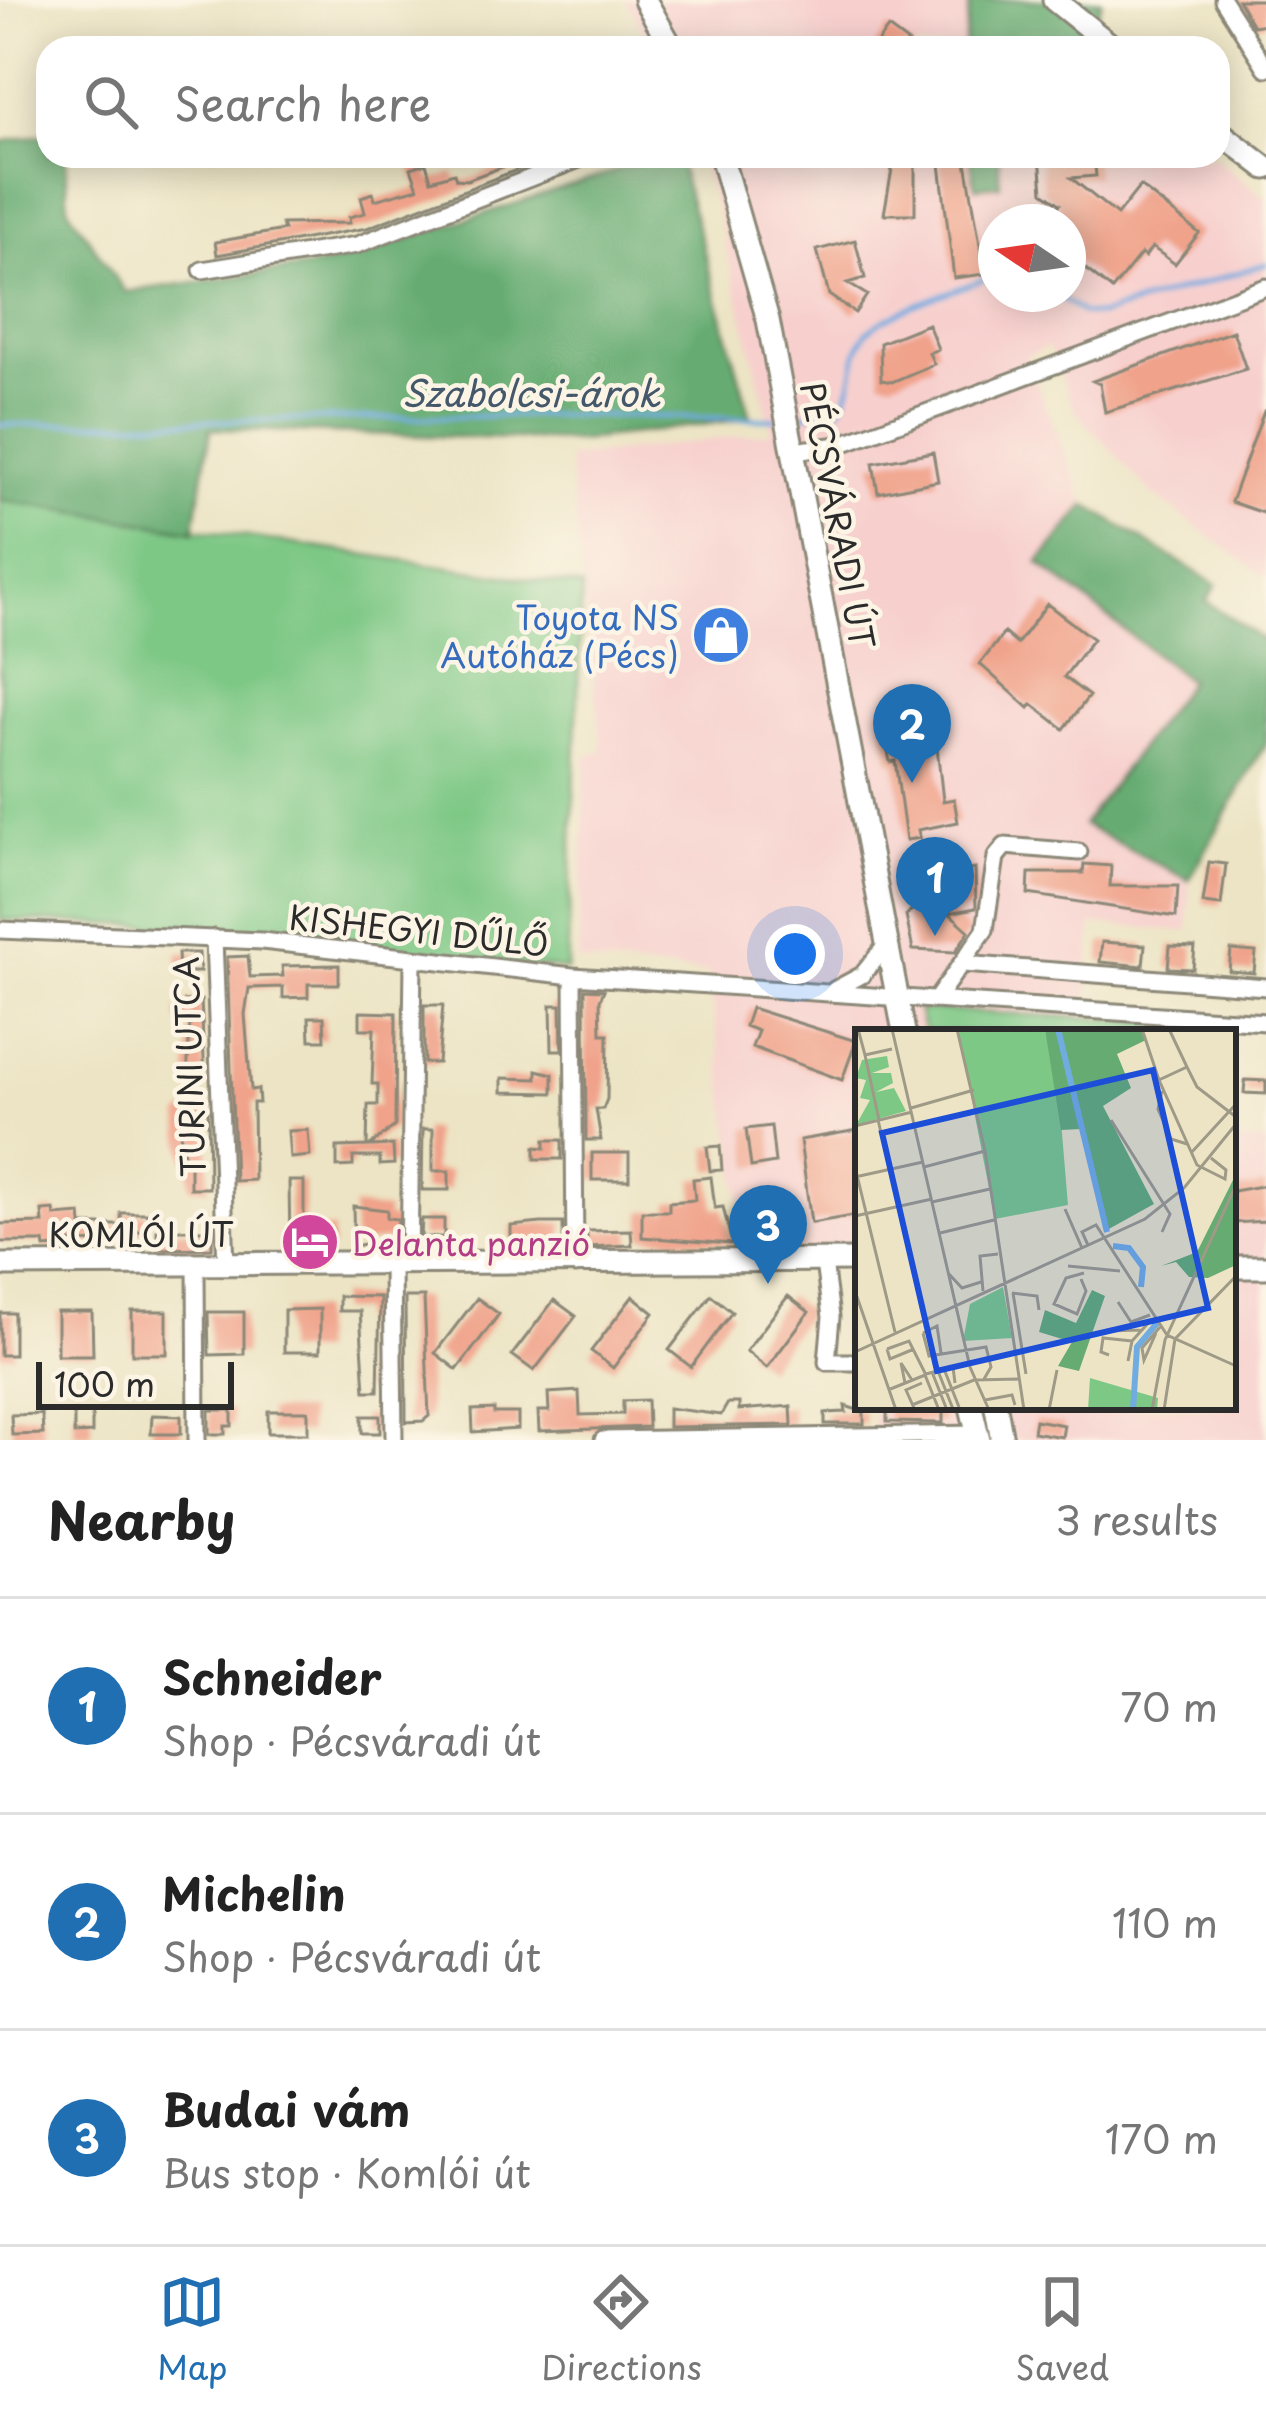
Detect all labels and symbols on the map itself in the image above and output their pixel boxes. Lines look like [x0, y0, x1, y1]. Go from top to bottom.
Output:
north arrow [978, 204, 1086, 312]
water label: Szabolcsi-árok [402, 365, 661, 419]
street label: PÉCSVÁRADI ÚT [789, 377, 889, 653]
place label: Toyota NS Autóház (Pécs) [440, 591, 679, 679]
shop icon: Toyota NS Autóház (Pécs) [690, 604, 752, 666]
pin: 2 [873, 684, 951, 783]
pin: 1 [896, 837, 974, 936]
street label: KISHEGYI DŰLŐ [287, 891, 551, 967]
your location [765, 924, 825, 984]
street label: TURINI UTCA [159, 956, 217, 1178]
inset map [855, 1029, 1236, 1410]
pin: 3 [729, 1185, 807, 1284]
street label: KOMLÓI ÚT [48, 1208, 234, 1258]
hotel icon: Delanta panzió [279, 1211, 341, 1273]
place label: Delanta panzió [352, 1217, 590, 1267]
scale bar [36, 1356, 234, 1409]

